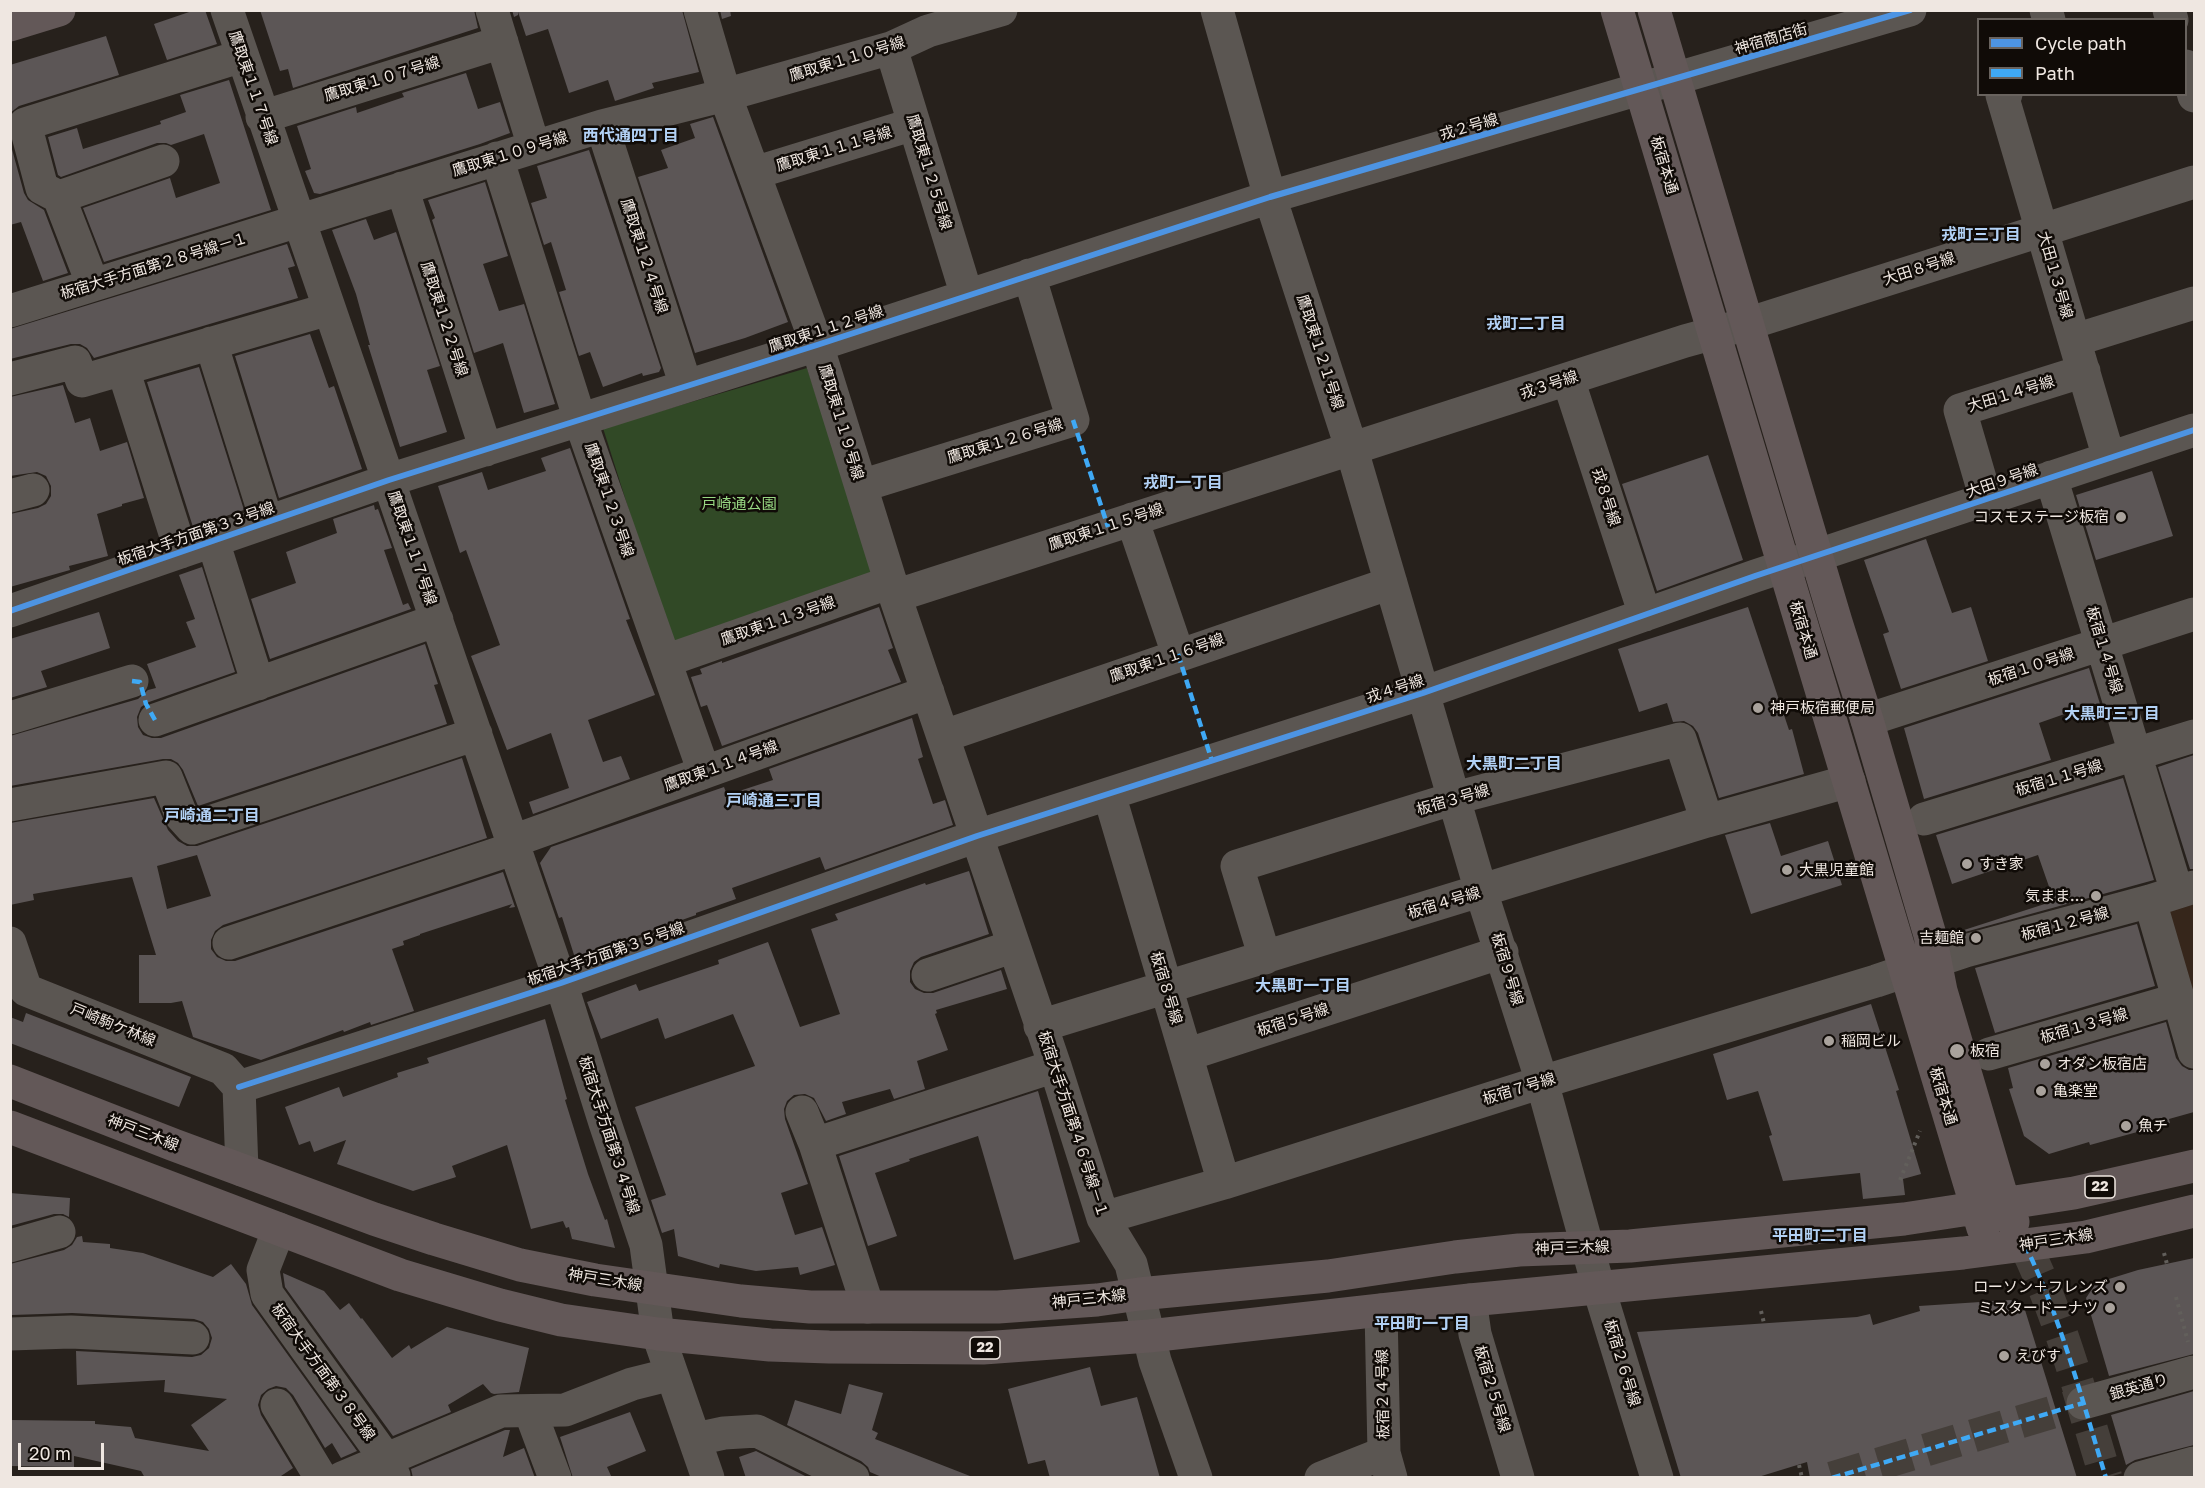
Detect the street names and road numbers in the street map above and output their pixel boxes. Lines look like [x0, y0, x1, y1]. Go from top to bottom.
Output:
street label: 神宿商店街 [1732, 20, 1810, 58]
street label: 鷹取東１１７号線 [225, 28, 281, 148]
street label: 鷹取東１１０号線 [787, 33, 907, 85]
street label: 鷹取東１０７号線 [322, 53, 442, 105]
street label: 戎２号線 [1438, 110, 1500, 144]
street label: 鷹取東１２５号線 [903, 112, 955, 232]
street label: 鷹取東１１１号線 [774, 123, 894, 175]
street label: 鷹取東１０９号線 [450, 128, 570, 180]
street label: 板宿本通 [1647, 134, 1681, 196]
street label: 鷹取東１２４号線 [617, 196, 671, 316]
street label: 板宿大手方面第２８号線－１ [58, 229, 250, 303]
street label: 大田１３号線 [2034, 229, 2076, 321]
street label: 大田８号線 [1881, 249, 1957, 289]
street label: 鷹取東１２２号線 [417, 259, 471, 379]
street label: 鷹取東１２１号線 [1293, 292, 1347, 412]
street label: 鷹取東１１２号線 [766, 302, 886, 356]
street label: 鷹取東１１９号線 [815, 362, 867, 482]
street label: 戎３号線 [1518, 367, 1580, 403]
street label: 大田１４号線 [1965, 372, 2057, 416]
street label: 鷹取東１２６号線 [945, 415, 1065, 467]
street label: 鷹取東１２３号線 [581, 440, 637, 560]
street label: 大田９号線 [1964, 460, 2040, 502]
street label: 戎８号線 [1588, 466, 1624, 528]
street label: 鷹取東１１７号線 [384, 488, 440, 608]
street label: 板宿大手方面第３３号線 [115, 499, 277, 569]
street label: 鷹取東１１５号線 [1046, 500, 1166, 554]
street label: 鷹取東１１３号線 [718, 593, 838, 649]
street label: 板宿本通 [1786, 599, 1820, 661]
street label: 板宿１４号線 [2082, 604, 2126, 696]
street label: 鷹取東１１６号線 [1107, 630, 1227, 686]
street label: 板宿１０号線 [1985, 645, 2077, 689]
street label: 戎４号線 [1364, 671, 1426, 707]
street label: 鷹取東１１４号線 [662, 737, 780, 795]
street label: 板宿１１号線 [2013, 756, 2105, 800]
street label: 板宿３号線 [1414, 781, 1492, 819]
street label: 板宿４号線 [1406, 883, 1482, 923]
street label: 板宿１２号線 [2019, 904, 2111, 944]
street label: 板宿大手方面第３５号線 [525, 919, 687, 989]
street label: 板宿９号線 [1487, 931, 1527, 1007]
street label: 板宿８号線 [1146, 950, 1186, 1026]
street label: 戸崎駒ケ林線 [68, 1000, 158, 1050]
street label: 板宿５号線 [1255, 1000, 1331, 1040]
street label: 板宿１３号線 [2038, 1005, 2130, 1047]
street label: 板宿大手方面第４６号線－１ [1034, 1028, 1112, 1220]
street label: 板宿大手方面第３４号線 [575, 1054, 643, 1216]
street label: 板宿本通 [1926, 1065, 1960, 1127]
street label: 板宿７号線 [1481, 1069, 1557, 1109]
street label: 神戸三木線 [105, 1111, 181, 1155]
road number: 22 [2085, 1176, 2115, 1198]
street label: 神戸三木線 [2018, 1225, 2094, 1255]
street label: 神戸三木線 [1534, 1238, 1610, 1258]
street label: 神戸三木線 [567, 1265, 643, 1295]
street label: 神戸三木線 [1051, 1286, 1127, 1312]
street label: 板宿大手方面第３８号線 [267, 1300, 379, 1444]
street label: 板宿２６号線 [1600, 1317, 1644, 1409]
road number: 22 [970, 1337, 1000, 1359]
street label: 板宿２５号線 [1470, 1343, 1514, 1435]
street label: 板宿２４号線 [1373, 1349, 1393, 1439]
street label: 銀英通り [2108, 1370, 2170, 1404]

